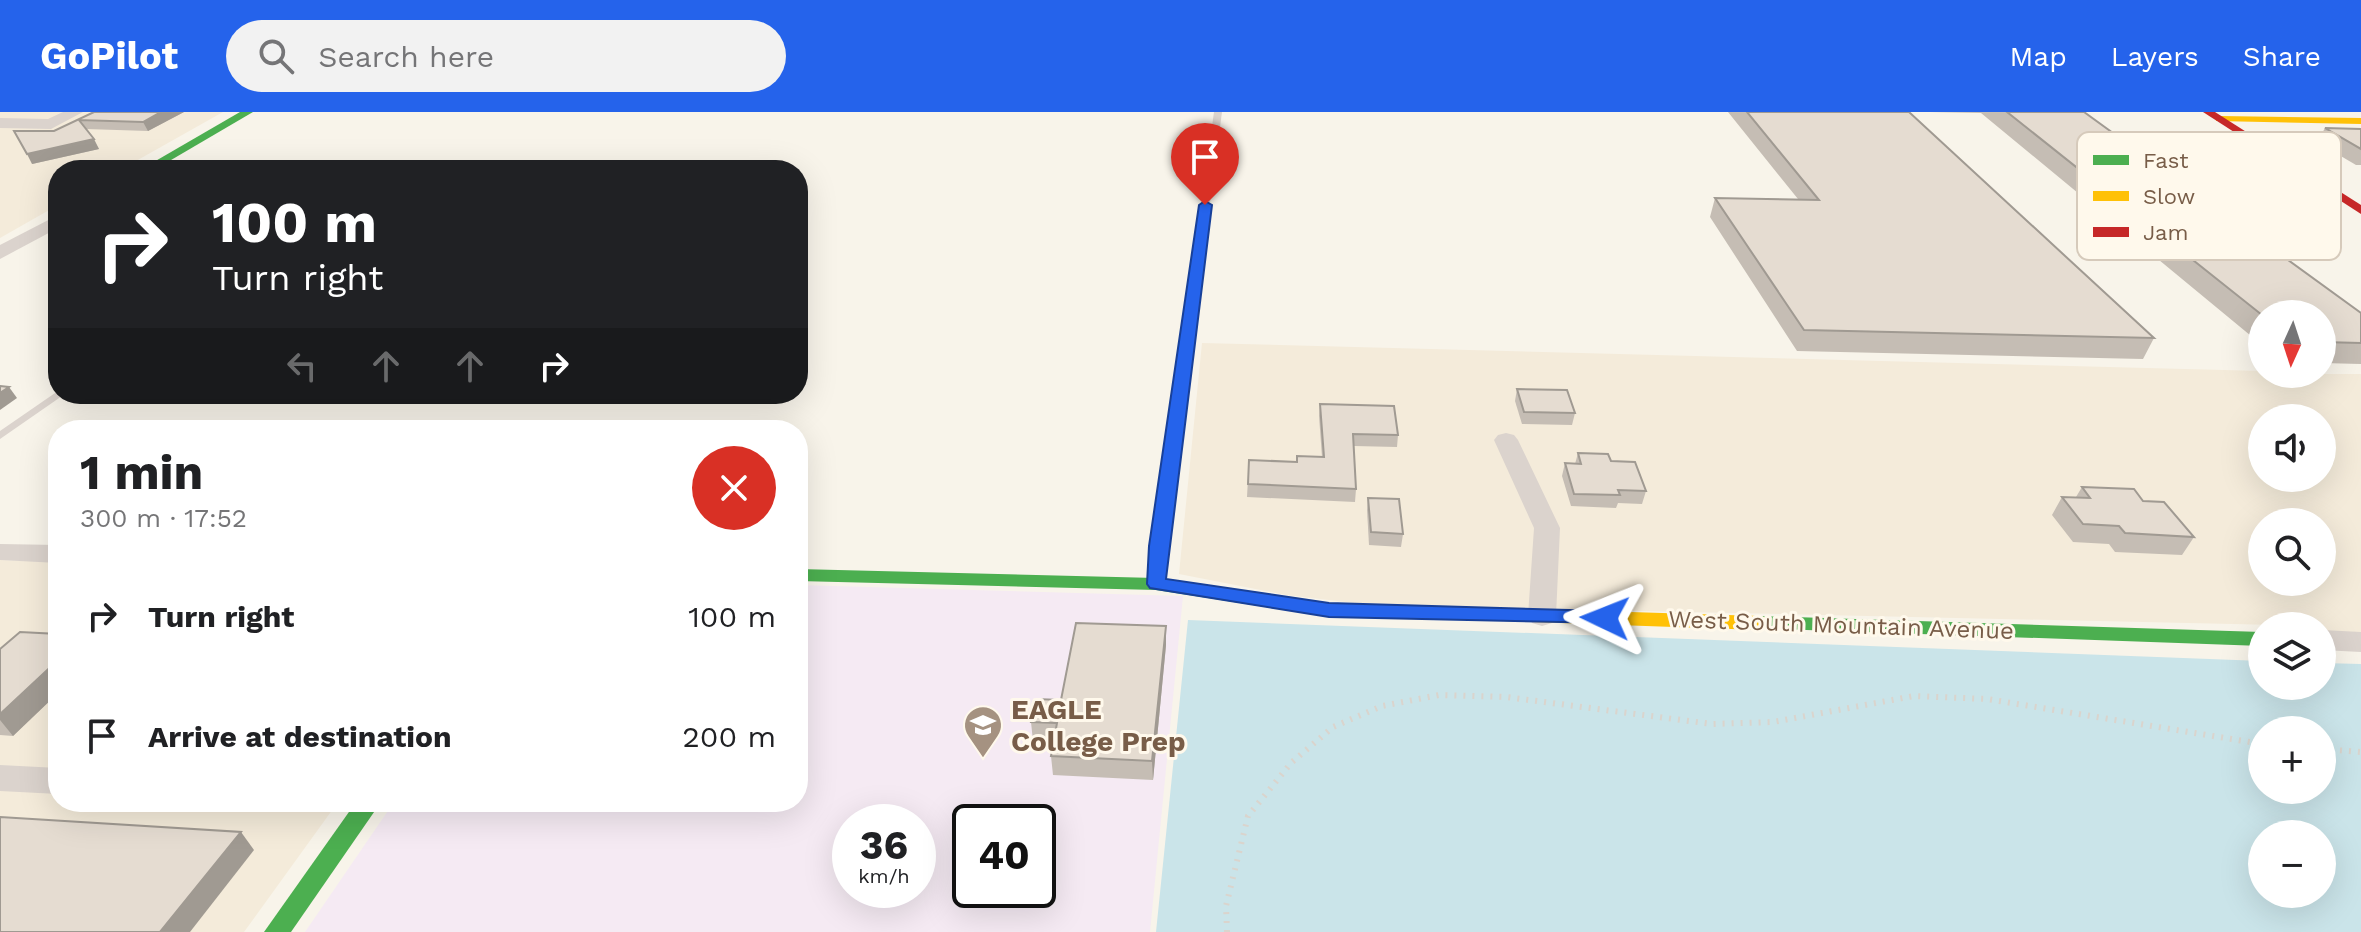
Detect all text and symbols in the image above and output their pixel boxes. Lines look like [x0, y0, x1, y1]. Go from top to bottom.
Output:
search box [226, 20, 786, 92]
text: GoPilot [40, 34, 178, 78]
icon: search [254, 34, 298, 78]
text: Search here [318, 39, 494, 74]
text: Map [2010, 40, 2067, 73]
text: Layers [2111, 40, 2199, 73]
text: Share [2243, 40, 2321, 73]
pin [1171, 123, 1239, 205]
legend [2077, 132, 2341, 260]
icon: arrive [1183, 135, 1227, 179]
text: Fast [2143, 148, 2189, 173]
text: Slow [2143, 184, 2195, 209]
text: 100 m [212, 190, 377, 256]
icon: right [80, 192, 184, 296]
text: Jam [2143, 220, 2188, 245]
text: Turn right [212, 257, 383, 299]
north arrow [2248, 300, 2336, 388]
map controls [2248, 300, 2336, 908]
icon: left [280, 344, 324, 388]
icon: ahead [364, 344, 408, 388]
icon: ahead [448, 344, 492, 388]
icon: right [532, 344, 576, 388]
button: sound [2248, 404, 2336, 492]
text: 1 min [80, 444, 203, 501]
button: close [692, 446, 776, 530]
text: 300 m · 17:52 [80, 503, 247, 533]
button: search [2248, 508, 2336, 596]
position arrow [1563, 576, 1647, 660]
icon: right [80, 594, 124, 638]
text: Turn right [148, 599, 294, 634]
text: 100 m [688, 599, 776, 634]
street label: West South Mountain Avenue [1668, 605, 2014, 645]
button: layers [2248, 612, 2336, 700]
place label: EAGLE College Prep [1011, 693, 1186, 758]
school or university icon: EAGLE College Prep [962, 704, 1004, 759]
icon: arrive [80, 714, 124, 758]
button: + [2248, 716, 2336, 804]
text: Arrive at destination [148, 719, 452, 754]
text: 200 m [682, 719, 776, 754]
speed limit sign: 40 [952, 804, 1056, 908]
button: − [2248, 820, 2336, 908]
text: 36 [860, 822, 908, 869]
text: km/h [858, 864, 910, 888]

